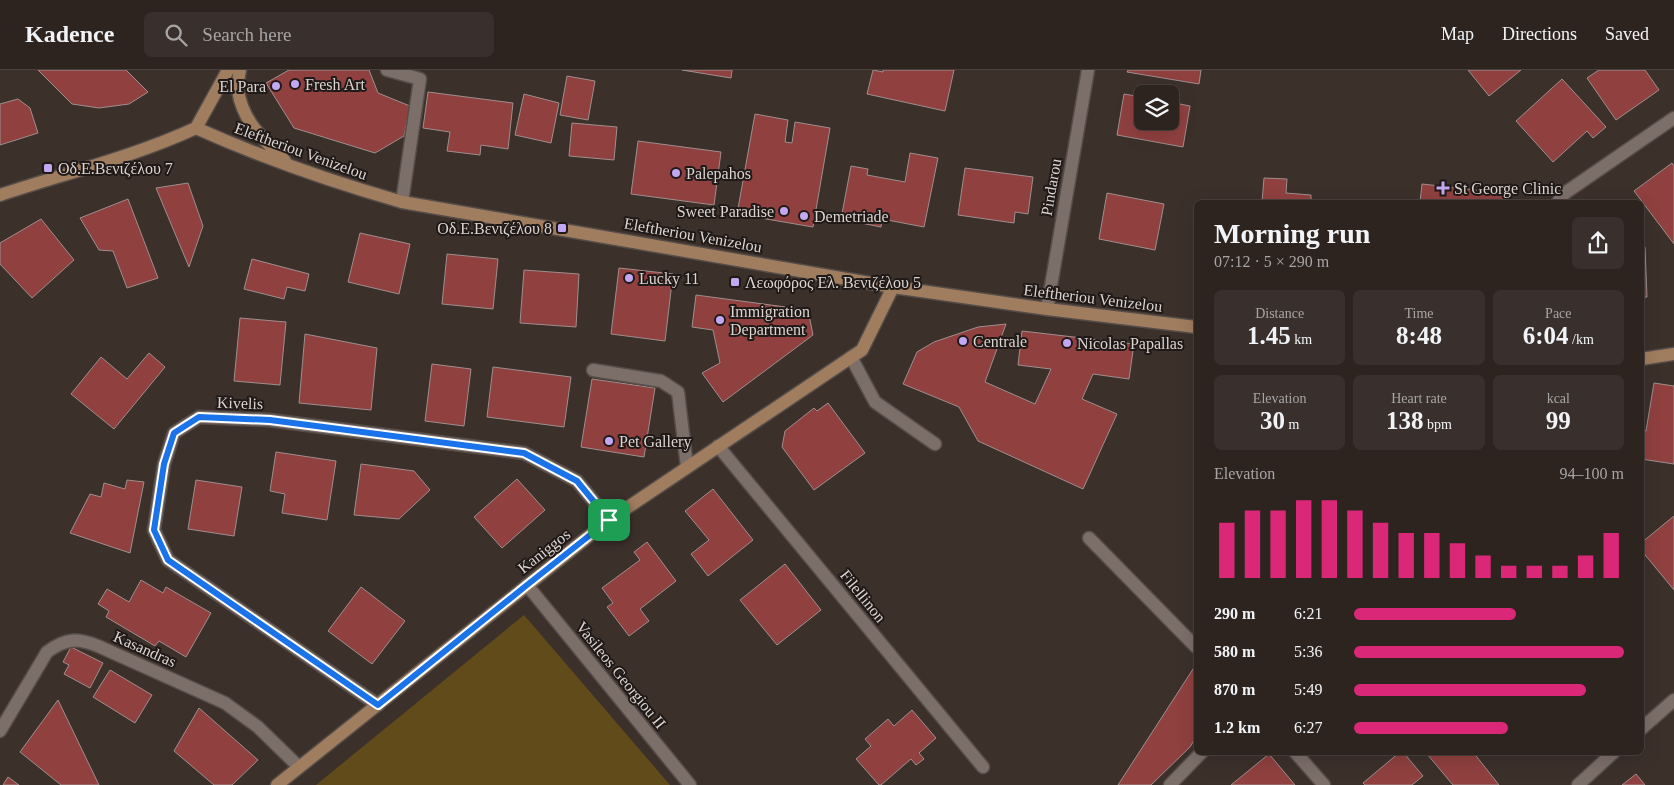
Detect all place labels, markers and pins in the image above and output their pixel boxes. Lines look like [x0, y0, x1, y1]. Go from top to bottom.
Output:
place label: Fresh Art [305, 76, 366, 93]
place label: El Para [219, 78, 266, 95]
marker: Fresh Art [289, 78, 301, 90]
marker: El Para [270, 80, 282, 92]
place label: Οδ.Ε.Βενιζέλου 7 [58, 160, 173, 178]
marker: Οδ.Ε.Βενιζέλου 7 [42, 162, 54, 174]
place label: Palepahos [686, 165, 751, 183]
marker: Palepahos [670, 167, 682, 179]
place label: St George Clinic [1454, 180, 1561, 198]
marker: St George Clinic [1436, 181, 1450, 195]
place label: Sweet Paradise [677, 203, 774, 220]
marker: Sweet Paradise [778, 205, 790, 217]
place label: Demetriade [814, 208, 889, 225]
marker: Demetriade [798, 210, 810, 222]
place label: Οδ.Ε.Βενιζέλου 8 [437, 220, 552, 238]
marker: Οδ.Ε.Βενιζέλου 8 [556, 222, 568, 234]
place label: Lucky 11 [639, 270, 699, 288]
marker: Lucky 11 [623, 272, 635, 284]
place label: Λεωφόρος Ελ. Βενιζέλου 5 [745, 274, 921, 292]
marker: Λεωφόρος Ελ. Βενιζέλου 5 [729, 276, 741, 288]
place label: Immigration Department [730, 303, 810, 339]
marker: Immigration Department [714, 314, 726, 326]
place label: Centrale [973, 333, 1027, 350]
marker: Centrale [957, 335, 969, 347]
place label: Nicolas Papallas [1077, 335, 1183, 353]
marker: Nicolas Papallas [1061, 337, 1073, 349]
place label: Pet Gallery [619, 433, 691, 451]
marker: Pet Gallery [603, 435, 615, 447]
pin [588, 499, 630, 541]

